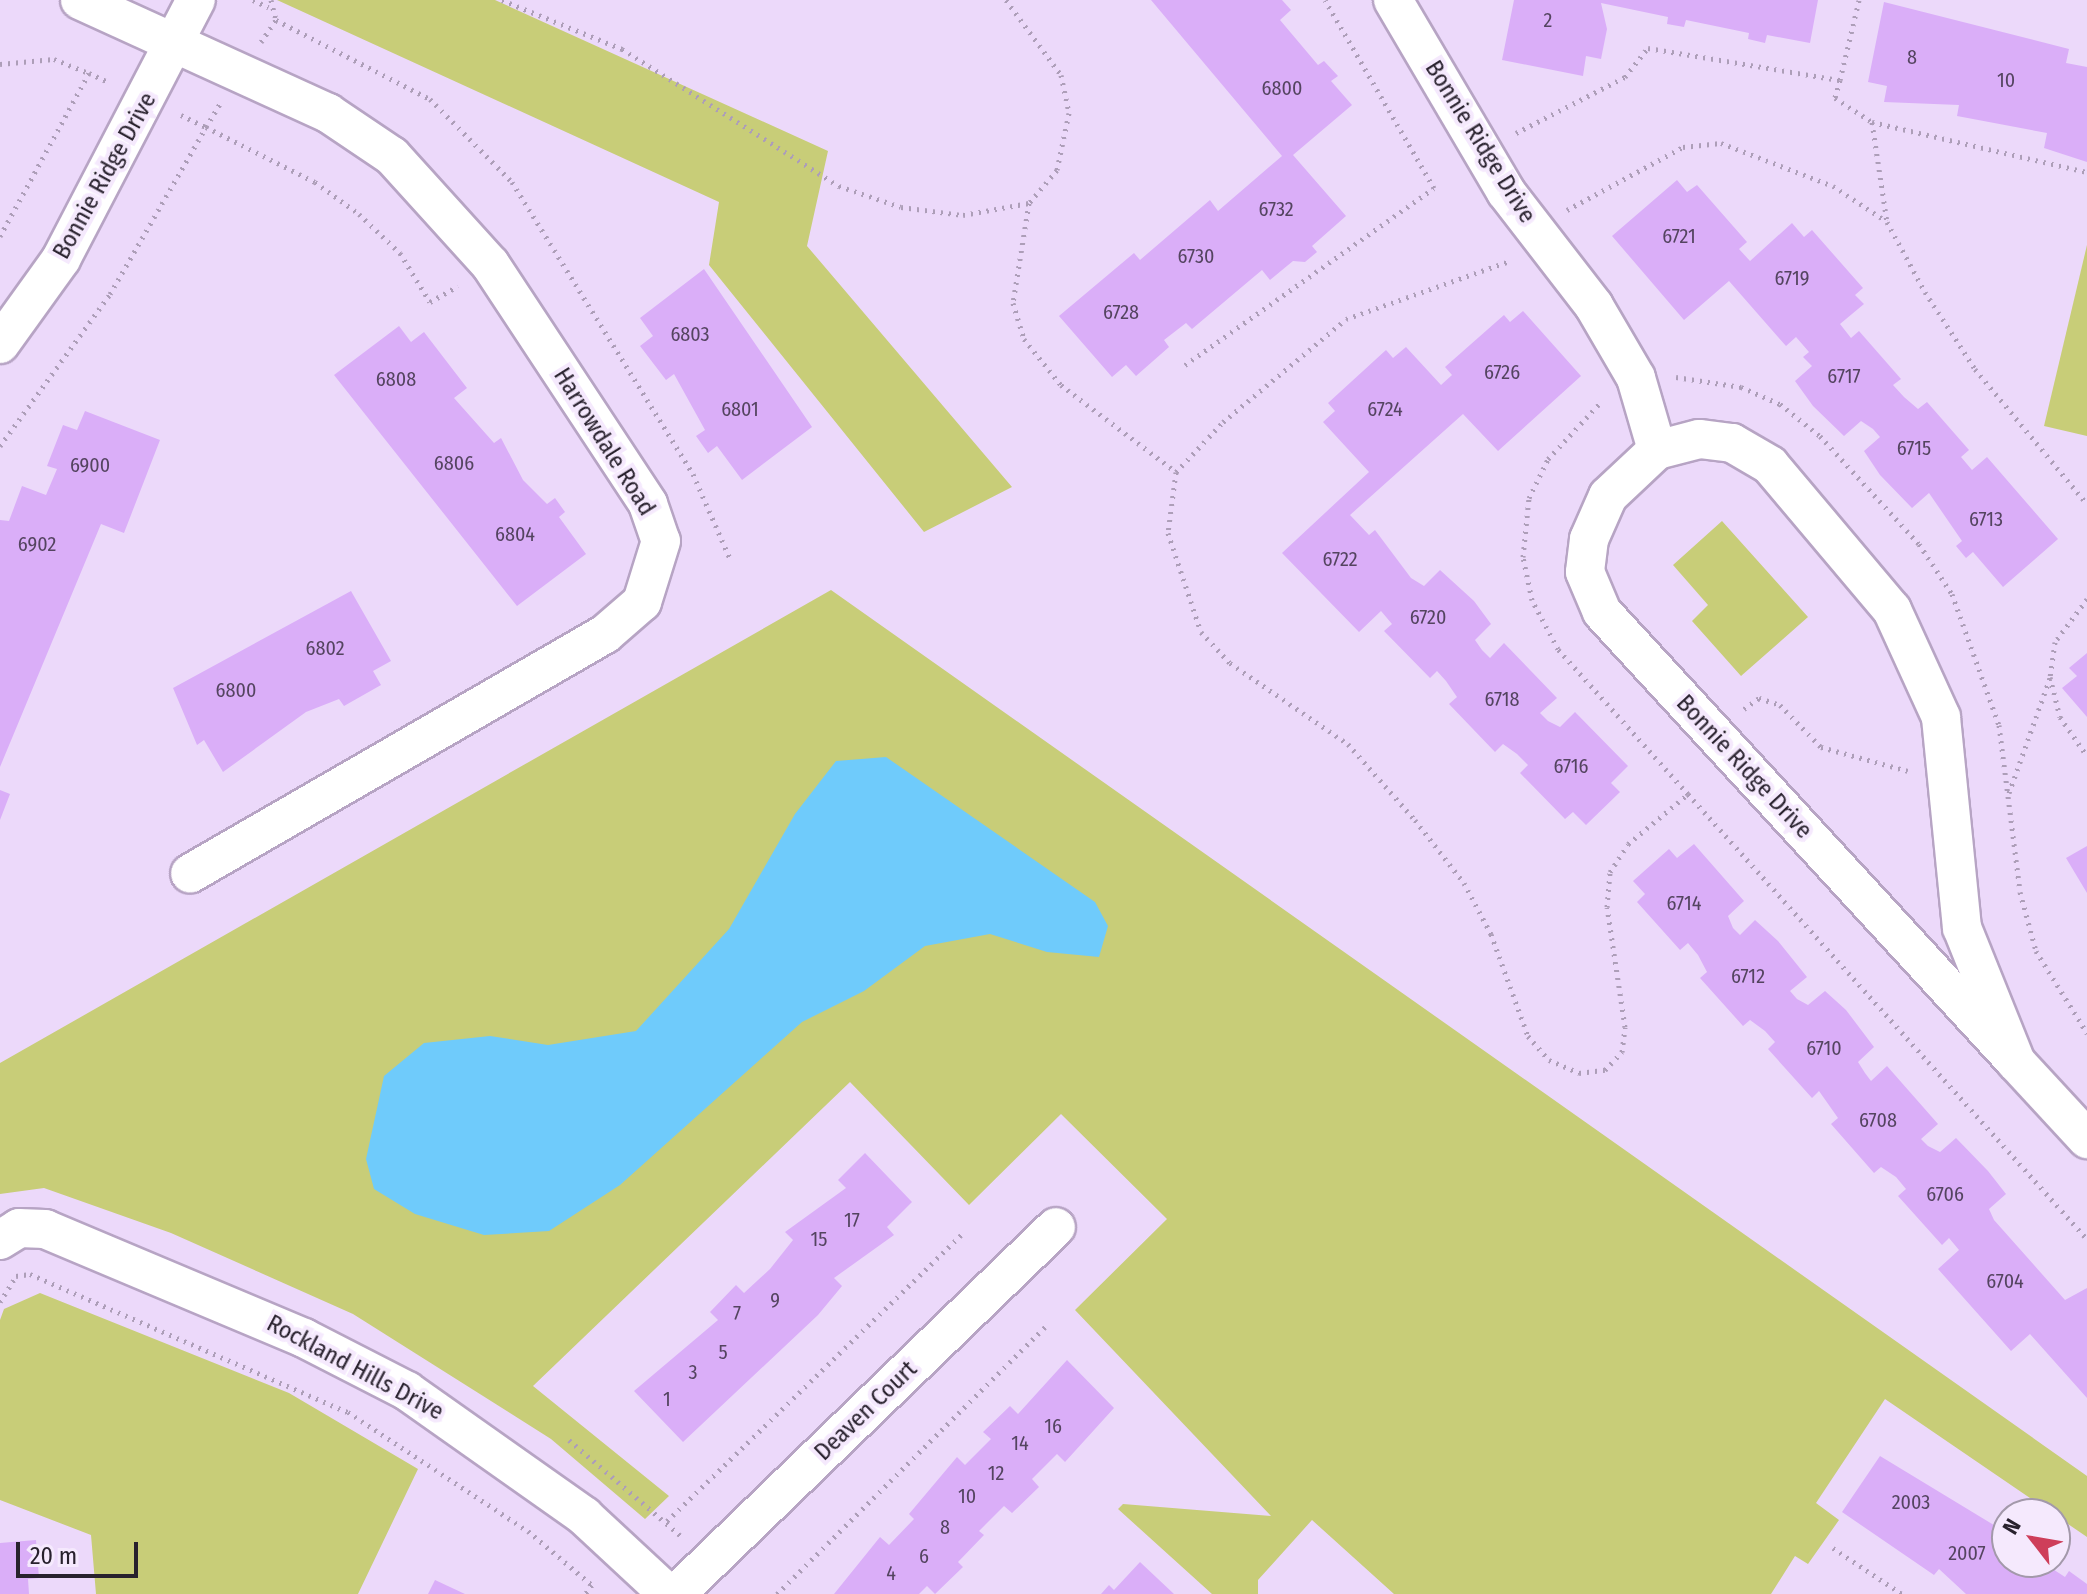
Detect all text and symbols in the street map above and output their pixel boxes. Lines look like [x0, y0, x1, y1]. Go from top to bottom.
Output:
house number: 2 [1544, 8, 1552, 32]
house number: 8 [1907, 45, 1917, 69]
street label: Bonnie Ridge Drive [1419, 56, 1541, 228]
house number: 10 [1997, 68, 2015, 92]
house number: 6800 [1262, 76, 1302, 100]
street label: Bonnie Ridge Drive [47, 88, 163, 264]
house number: 6732 [1258, 197, 1294, 221]
house number: 6721 [1662, 224, 1696, 248]
house number: 6730 [1178, 244, 1214, 268]
house number: 6719 [1775, 266, 1809, 290]
house number: 6728 [1103, 300, 1139, 324]
house number: 6803 [670, 322, 710, 346]
house number: 6726 [1484, 360, 1520, 384]
street label: Harrowdale Road [547, 363, 661, 521]
house number: 6717 [1827, 364, 1861, 388]
house number: 6808 [376, 367, 416, 391]
house number: 6801 [721, 397, 759, 421]
house number: 6724 [1367, 397, 1403, 421]
house number: 6715 [1897, 436, 1931, 460]
house number: 6806 [434, 451, 474, 475]
house number: 6900 [70, 453, 110, 477]
house number: 6713 [1969, 507, 2003, 531]
house number: 6804 [495, 522, 535, 546]
house number: 6902 [18, 532, 56, 556]
house number: 6722 [1322, 547, 1358, 571]
house number: 6720 [1410, 605, 1446, 629]
house number: 6802 [306, 636, 344, 660]
house number: 6800 [216, 678, 256, 702]
house number: 6718 [1484, 687, 1520, 711]
street label: Bonnie Ridge Drive [1670, 689, 1818, 845]
house number: 6716 [1553, 754, 1589, 778]
house number: 6714 [1667, 891, 1701, 915]
house number: 6712 [1731, 964, 1765, 988]
house number: 6710 [1806, 1036, 1842, 1060]
house number: 6708 [1859, 1108, 1897, 1132]
house number: 6706 [1926, 1182, 1964, 1206]
house number: 17 [844, 1208, 860, 1232]
house number: 15 [811, 1227, 827, 1251]
house number: 6704 [1986, 1269, 2024, 1293]
house number: 9 [770, 1288, 780, 1312]
house number: 7 [733, 1301, 741, 1325]
street label: Rockland Hills Drive [262, 1309, 448, 1427]
house number: 5 [718, 1340, 728, 1364]
street label: Deaven Court [809, 1355, 923, 1467]
house number: 3 [688, 1360, 698, 1384]
house number: 1 [663, 1387, 671, 1411]
house number: 16 [1044, 1414, 1062, 1438]
house number: 14 [1011, 1431, 1029, 1455]
house number: 12 [988, 1461, 1004, 1485]
house number: 10 [958, 1484, 976, 1508]
house number: 2003 [1892, 1490, 1930, 1514]
north arrow [1991, 1498, 2071, 1578]
text: N [1997, 1514, 2027, 1539]
house number: 8 [940, 1515, 950, 1539]
scale bar [20, 1526, 142, 1576]
house number: 2007 [1948, 1541, 1986, 1565]
text: 20 m [30, 1542, 77, 1570]
house number: 6 [919, 1544, 929, 1568]
house number: 4 [886, 1561, 896, 1585]

